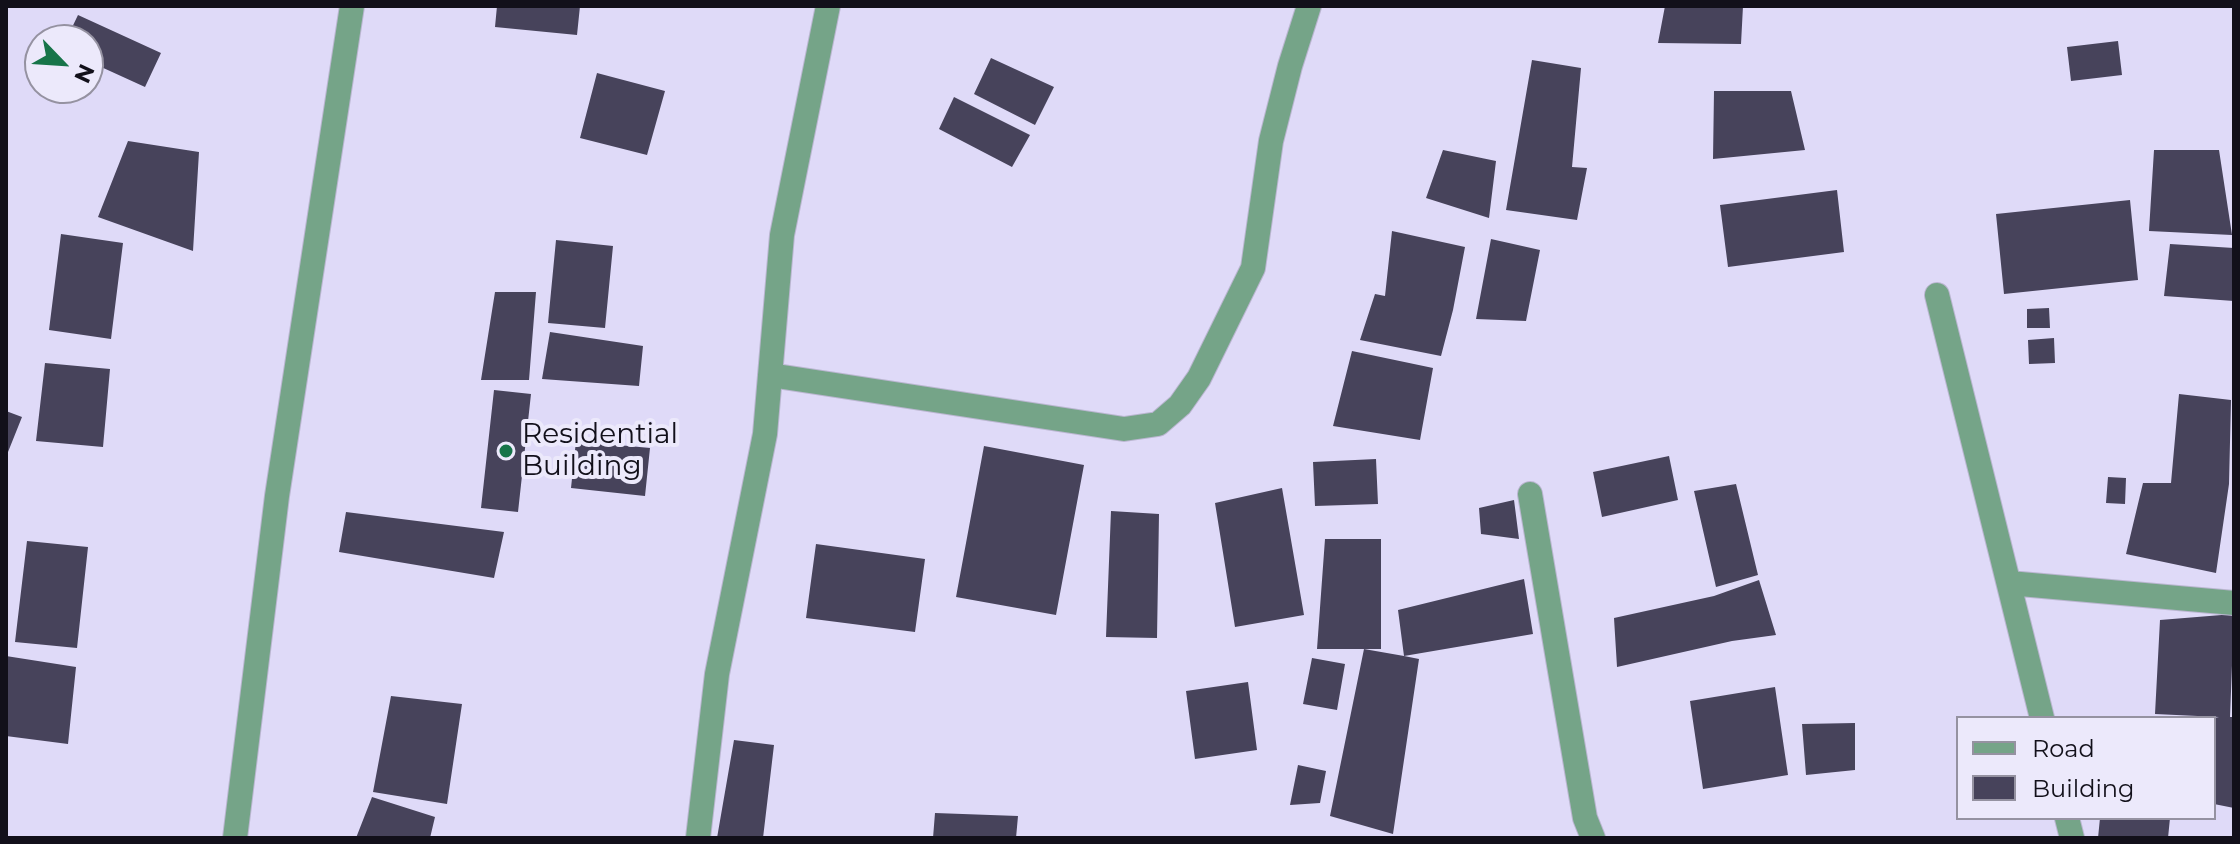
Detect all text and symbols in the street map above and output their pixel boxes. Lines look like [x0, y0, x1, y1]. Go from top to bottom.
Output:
north arrow [24, 24, 104, 104]
text: N [68, 60, 100, 87]
place label: Residential Building [522, 418, 678, 484]
marker: Residential Building [497, 442, 515, 460]
legend [1956, 716, 2216, 820]
text: Road [2032, 734, 2095, 763]
text: Building [2032, 774, 2135, 803]

